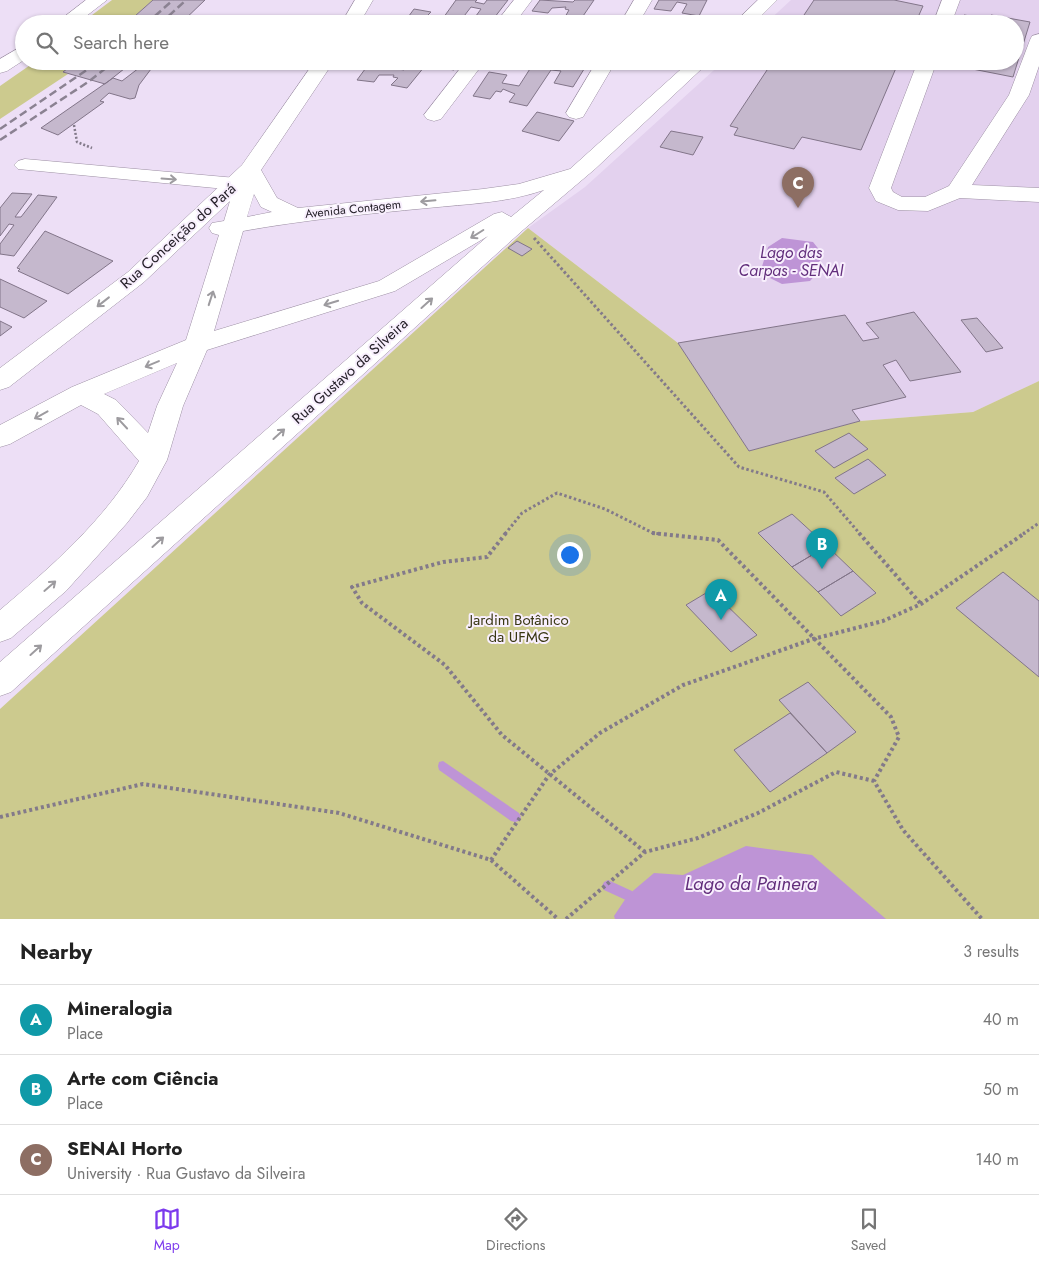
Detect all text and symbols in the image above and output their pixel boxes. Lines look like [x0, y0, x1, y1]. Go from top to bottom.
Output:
search box [15, 15, 1024, 70]
icon: search [33, 29, 61, 57]
text: Search here [73, 29, 169, 56]
pin: C [782, 167, 814, 208]
one-way arrow [160, 174, 176, 183]
street label: Rua Conceição do Pará [115, 178, 241, 294]
street label: Avenida Contagem [304, 195, 402, 223]
one-way arrow [420, 196, 436, 206]
one-way arrow [470, 229, 484, 240]
water label: Lago das Carpas - SENAI [739, 241, 845, 282]
one-way arrow [207, 291, 217, 307]
one-way arrow [96, 297, 110, 307]
one-way arrow [421, 297, 434, 309]
one-way arrow [323, 299, 339, 309]
street label: Rua Gustavo da Silveira [287, 313, 413, 429]
one-way arrow [144, 360, 159, 369]
one-way arrow [33, 410, 48, 420]
one-way arrow [116, 417, 128, 429]
one-way arrow [273, 428, 286, 440]
pin: B [806, 528, 838, 569]
one-way arrow [151, 536, 164, 548]
your location [557, 542, 583, 568]
pin: A [705, 579, 737, 620]
one-way arrow [44, 580, 57, 592]
park label: Jardim Botânico da UFMG [467, 609, 569, 648]
one-way arrow [30, 644, 43, 656]
water label: Lago da Painera [685, 870, 818, 897]
text: Nearby [20, 937, 92, 967]
text: 3 results [963, 940, 1019, 963]
text: Mineralogia [67, 995, 172, 1022]
text: A [30, 1008, 42, 1031]
text: 40 m [983, 1008, 1019, 1031]
text: Place [67, 1022, 103, 1045]
text: Arte com Ciência [67, 1065, 219, 1092]
text: B [31, 1078, 41, 1101]
text: 50 m [983, 1078, 1019, 1101]
text: Place [67, 1092, 103, 1115]
text: SENAI Horto [67, 1135, 182, 1162]
text: C [30, 1148, 42, 1171]
text: 140 m [976, 1148, 1019, 1171]
text: University · Rua Gustavo da Silveira [67, 1162, 306, 1185]
tab: Map [153, 1205, 181, 1255]
tab: Directions [486, 1205, 545, 1255]
tab: Saved [851, 1205, 886, 1255]

